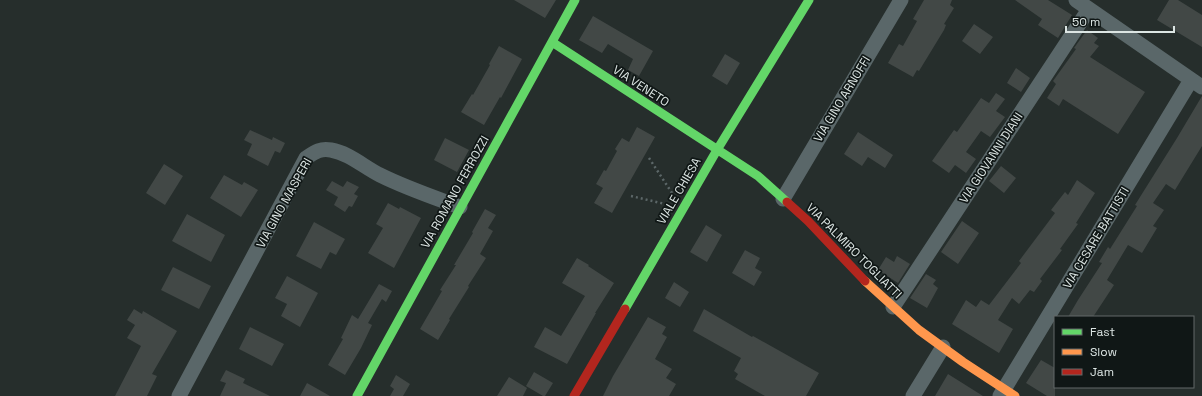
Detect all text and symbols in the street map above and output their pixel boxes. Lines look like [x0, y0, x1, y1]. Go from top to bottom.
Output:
scale bar [1066, 8, 1174, 34]
text: 50 m [1072, 14, 1100, 30]
street label: VIA GINO ARNOFFI [810, 53, 874, 145]
street label: VIA VENETO [610, 62, 672, 110]
street label: VIA GIOVANNI DIANI [956, 110, 1026, 206]
street label: VIA ROMANO FERROZZI [417, 133, 493, 251]
street label: VIALE CHIESA [653, 154, 705, 227]
street label: VIA GINO MASPERI [253, 155, 315, 251]
street label: VIA CESARE BATTISTI [1059, 184, 1133, 292]
street label: VIA PALMIRO TOGLIATTI [803, 200, 905, 302]
legend [1054, 316, 1194, 388]
text: Fast [1090, 324, 1115, 340]
text: Slow [1090, 344, 1117, 360]
text: Jam [1090, 364, 1114, 380]

